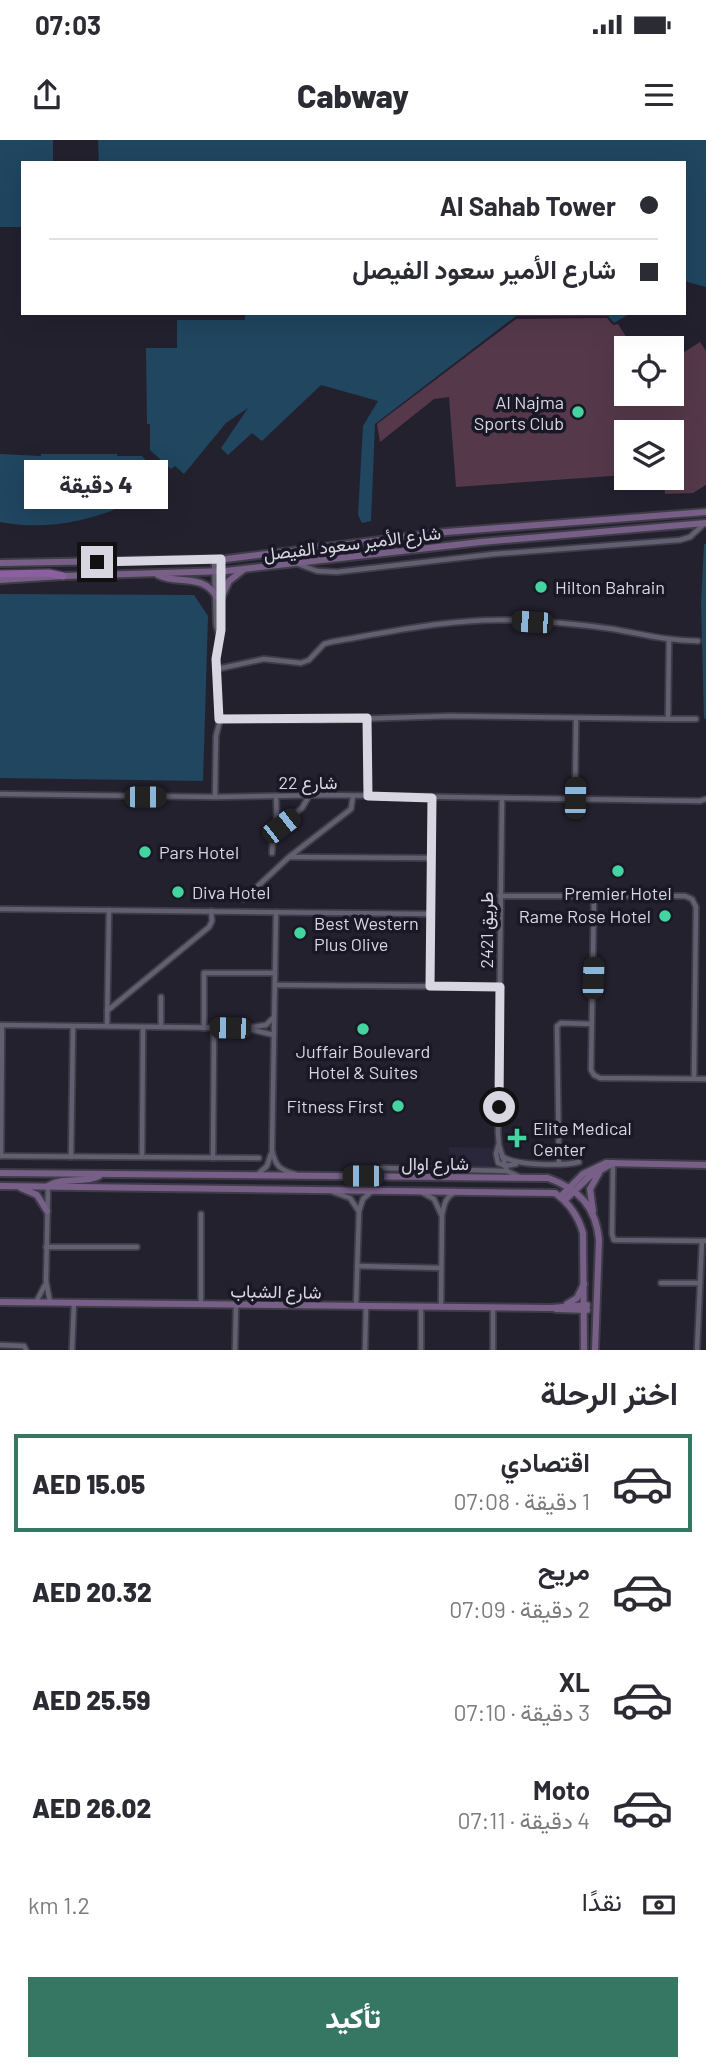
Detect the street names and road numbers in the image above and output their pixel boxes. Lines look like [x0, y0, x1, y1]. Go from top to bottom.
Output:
street label: شارع الأمير سعود الفيصل [262, 521, 442, 567]
street label: شارع 22 [278, 771, 338, 795]
street label: طريق 2421 [475, 891, 498, 969]
street label: شارع اوال [401, 1152, 469, 1176]
street label: شارع الشباب [230, 1279, 322, 1305]

